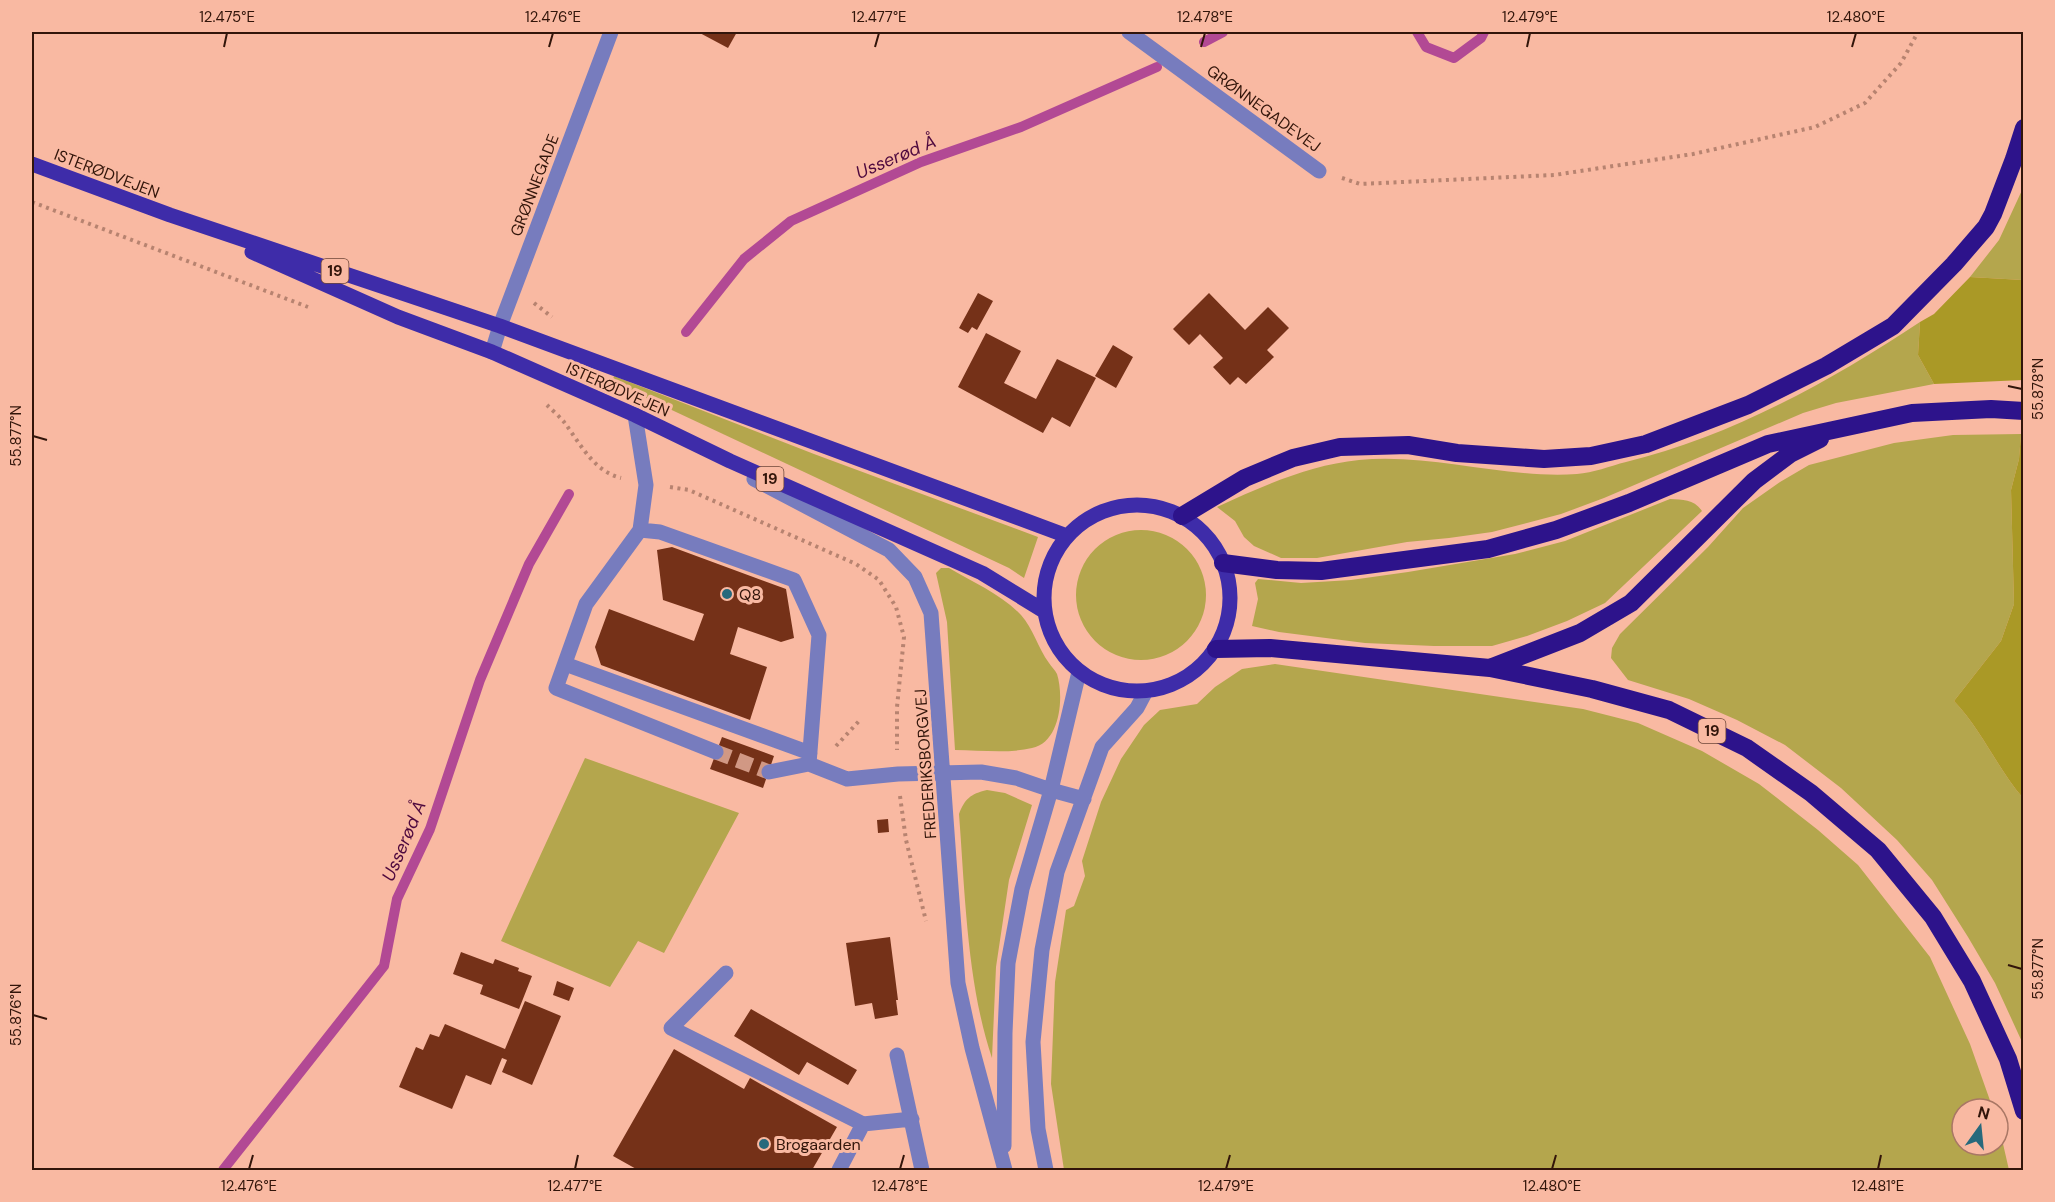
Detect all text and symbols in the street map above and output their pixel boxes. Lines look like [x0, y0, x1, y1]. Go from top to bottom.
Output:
text: 12.475°E [199, 7, 255, 27]
text: 12.476°E [525, 7, 581, 27]
text: 12.477°E [851, 7, 907, 27]
text: 12.478°E [1177, 7, 1233, 27]
text: 12.479°E [1502, 7, 1558, 27]
text: 12.480°E [1827, 7, 1885, 27]
street label: GRØNNEGADEVEJ [1203, 60, 1325, 157]
water label: Usserød Å [852, 129, 940, 185]
street label: GRØNNEGADE [505, 131, 564, 239]
street label: ISTERØDVEJEN [51, 144, 162, 203]
road number: 19 [322, 259, 348, 283]
street label: ISTERØDVEJEN [563, 357, 673, 422]
text: 55.878°N [2028, 358, 2048, 420]
text: 55.877°N [6, 405, 26, 467]
road number: 19 [756, 467, 784, 491]
place label: Q8 [739, 584, 761, 605]
marker: Q8 [720, 587, 734, 601]
street label: FREDERIKSBORGVEJ [910, 688, 941, 840]
road number: 19 [1698, 719, 1726, 743]
water label: Usserød Å [376, 797, 432, 885]
text: 55.877°N [2028, 938, 2048, 1000]
text: 55.876°N [6, 984, 26, 1046]
north arrow [1950, 1097, 2010, 1157]
text: N [1975, 1101, 1992, 1125]
place label: Brogaarden [776, 1134, 861, 1155]
marker: Brogaarden [757, 1137, 771, 1151]
text: 12.476°E [221, 1176, 277, 1196]
text: 12.477°E [547, 1176, 603, 1196]
text: 12.478°E [872, 1176, 928, 1196]
text: 12.479°E [1198, 1176, 1254, 1196]
text: 12.480°E [1523, 1176, 1581, 1196]
text: 12.481°E [1852, 1176, 1904, 1196]

